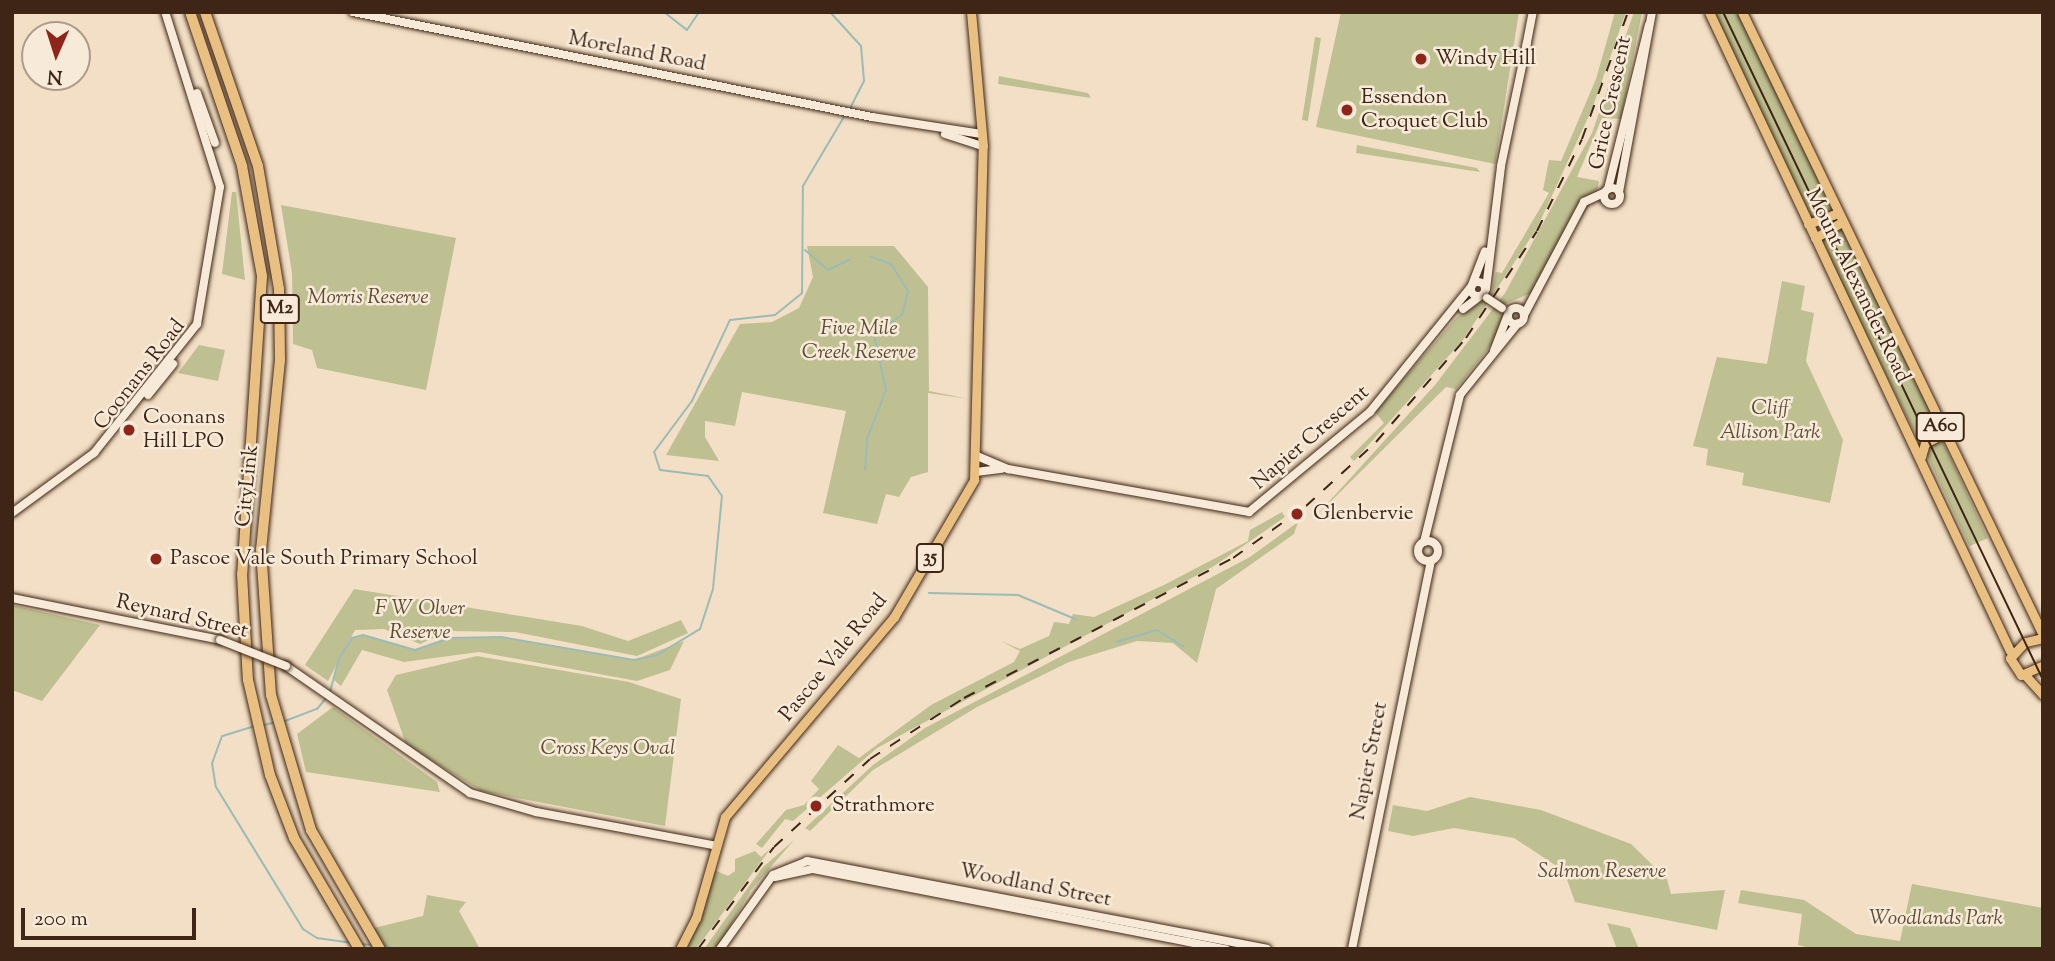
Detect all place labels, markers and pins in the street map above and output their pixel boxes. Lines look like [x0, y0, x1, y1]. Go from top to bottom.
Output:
place label: Windy Hill [1435, 46, 1536, 72]
marker: Windy Hill [1413, 51, 1429, 67]
place label: Essendon Croquet Club [1361, 85, 1488, 135]
marker: Essendon Croquet Club [1339, 102, 1355, 118]
place label: Coonans Hill LPO [143, 405, 225, 455]
marker: Coonans Hill LPO [121, 422, 137, 438]
place label: Glenbervie [1313, 501, 1414, 527]
marker: Glenbervie [1287, 504, 1307, 524]
place label: Pascoe Vale South Primary School [170, 546, 478, 572]
marker: Pascoe Vale South Primary School [148, 551, 164, 567]
place label: Strathmore [832, 793, 935, 819]
marker: Strathmore [806, 796, 826, 816]

